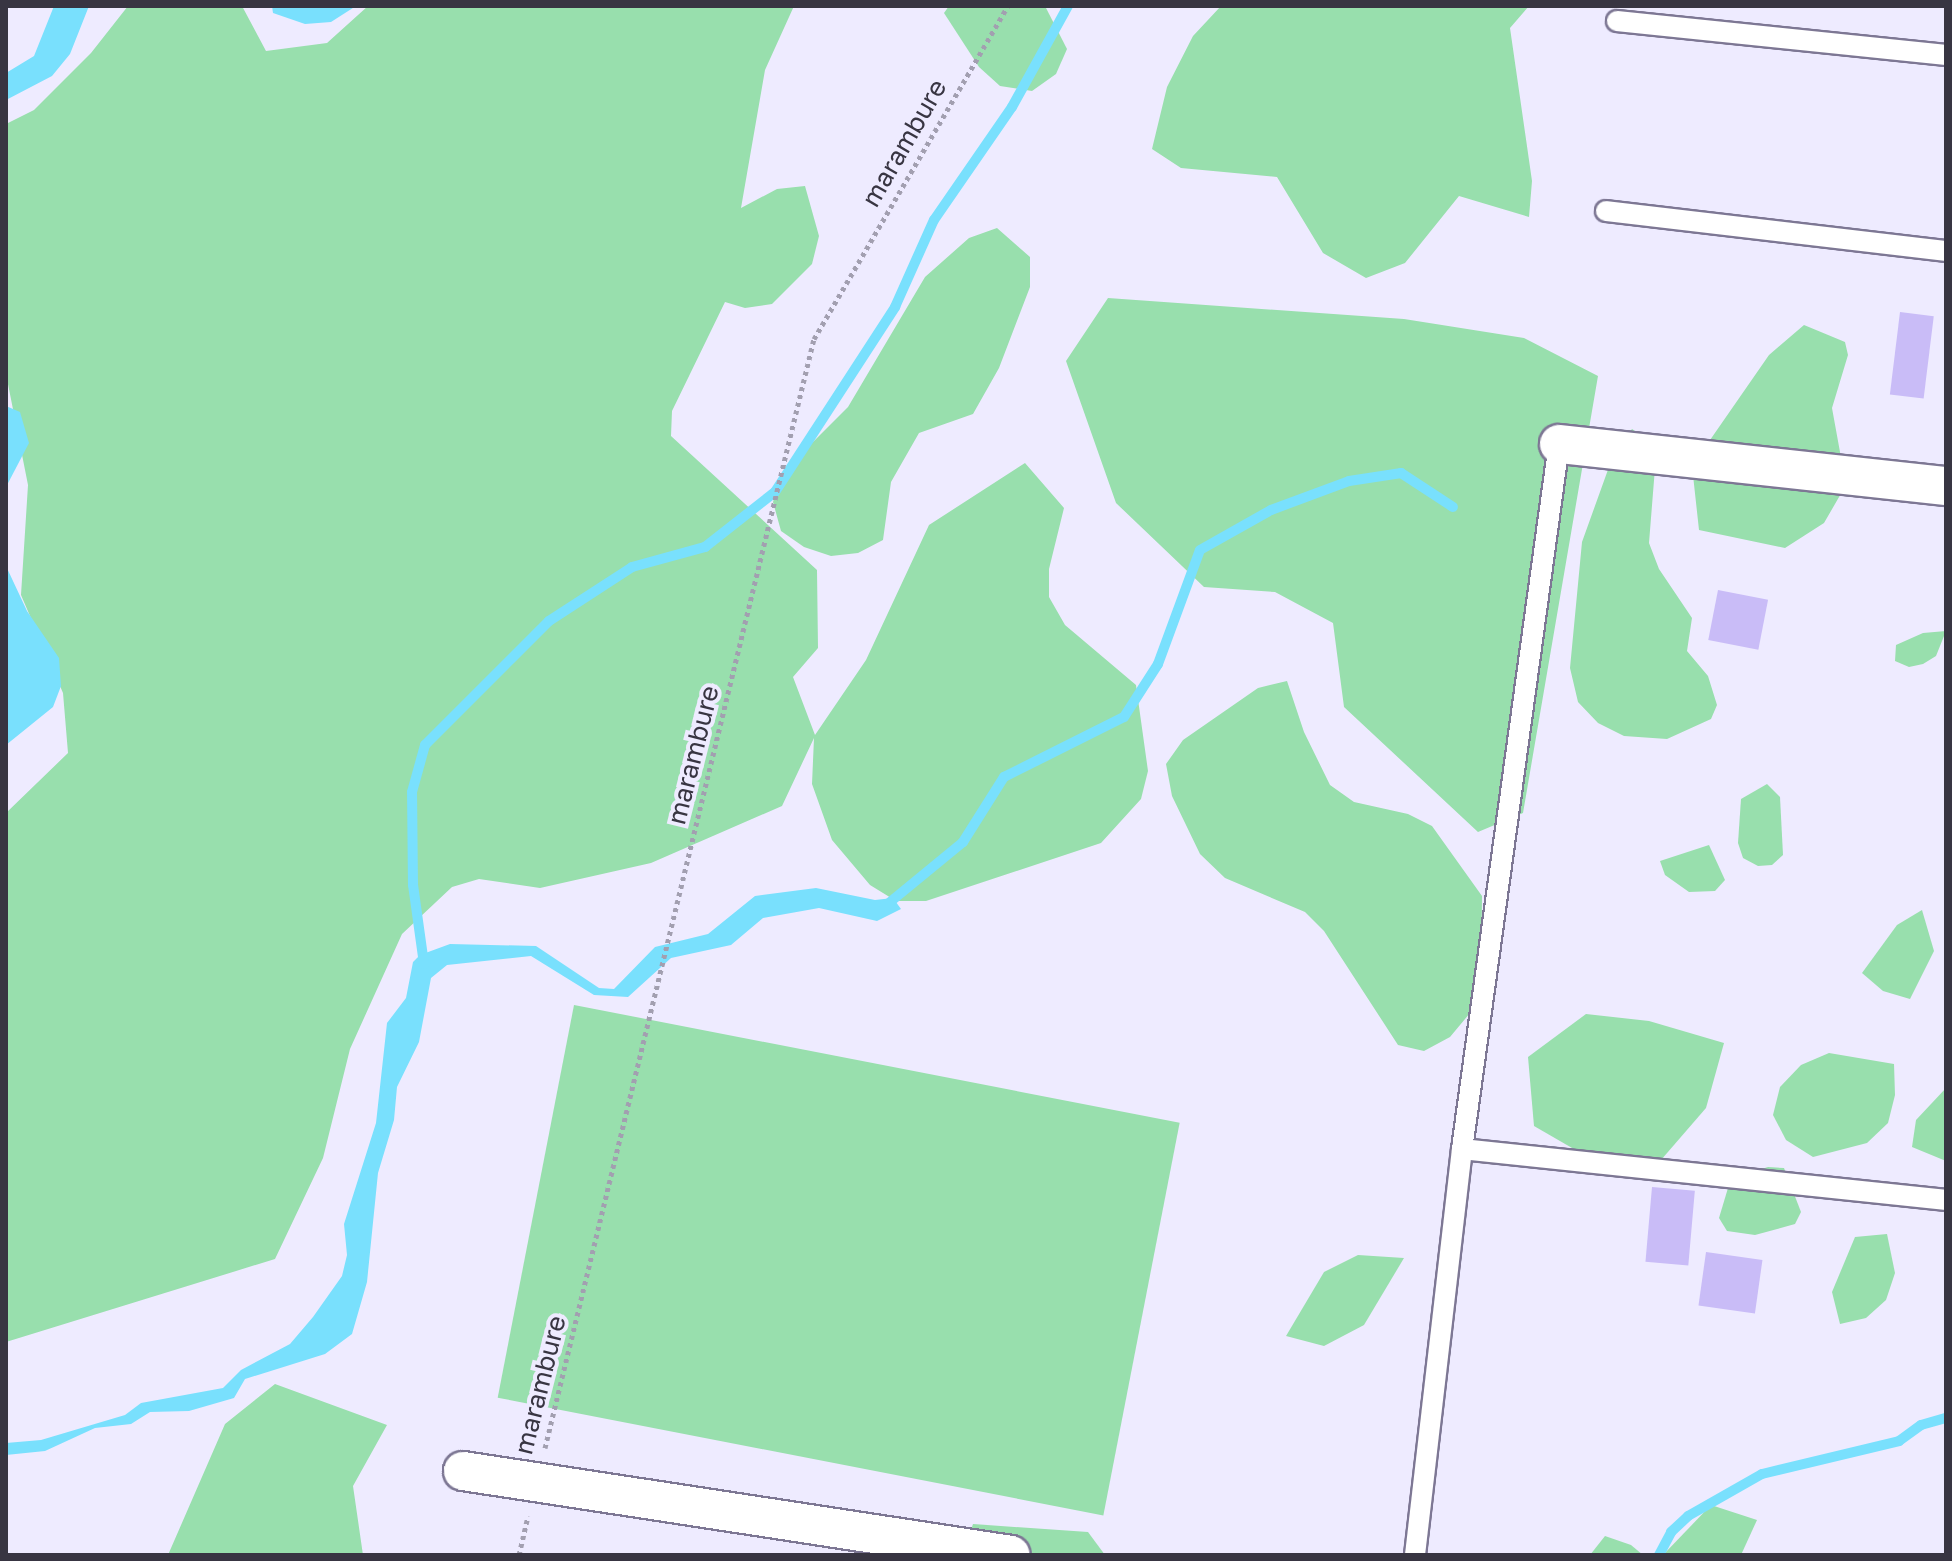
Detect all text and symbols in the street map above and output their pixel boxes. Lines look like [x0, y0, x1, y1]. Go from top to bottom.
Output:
street label: marambure [855, 74, 953, 212]
street label: marambure [661, 682, 725, 828]
street label: marambure [508, 1312, 572, 1458]

